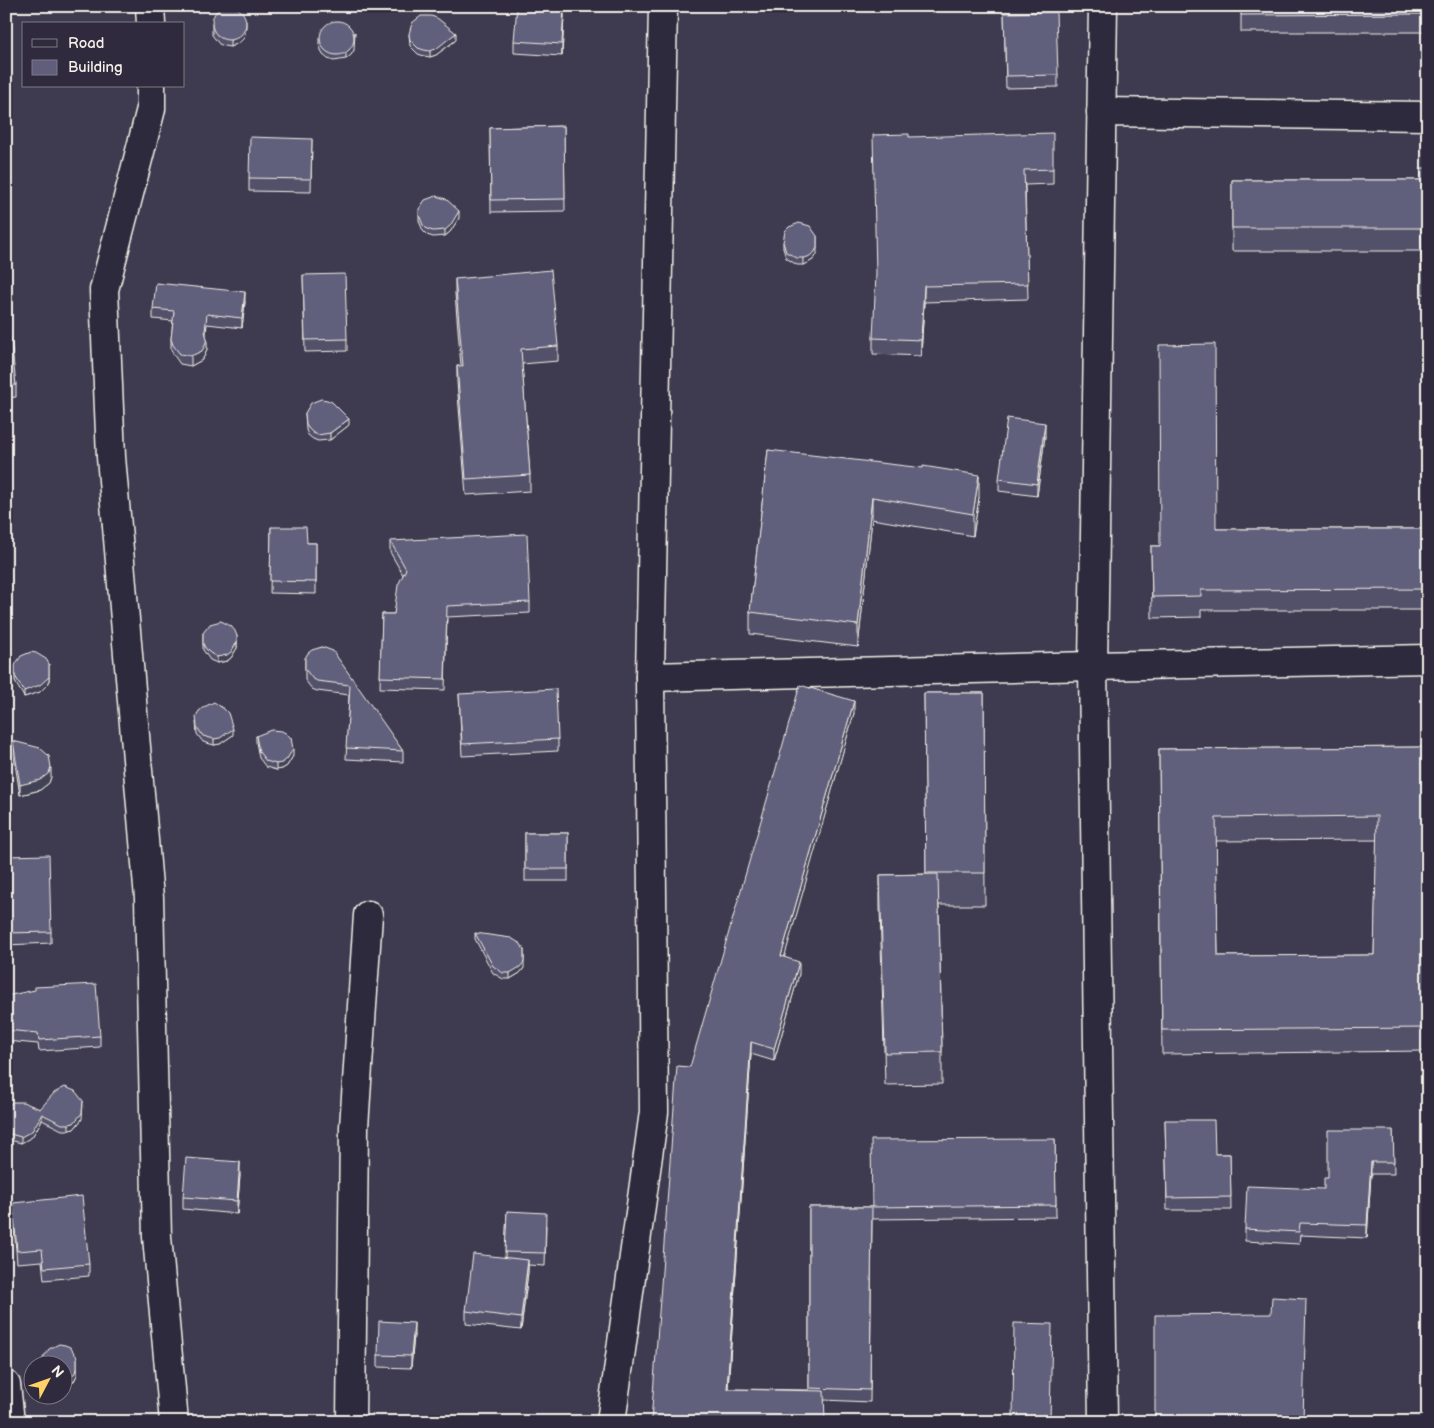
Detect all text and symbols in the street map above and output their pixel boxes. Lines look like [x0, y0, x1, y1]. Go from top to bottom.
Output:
legend [22, 22, 185, 88]
text: Road [68, 34, 104, 53]
text: Building [68, 58, 123, 77]
north arrow [22, 1356, 72, 1406]
text: N [48, 1362, 67, 1381]

